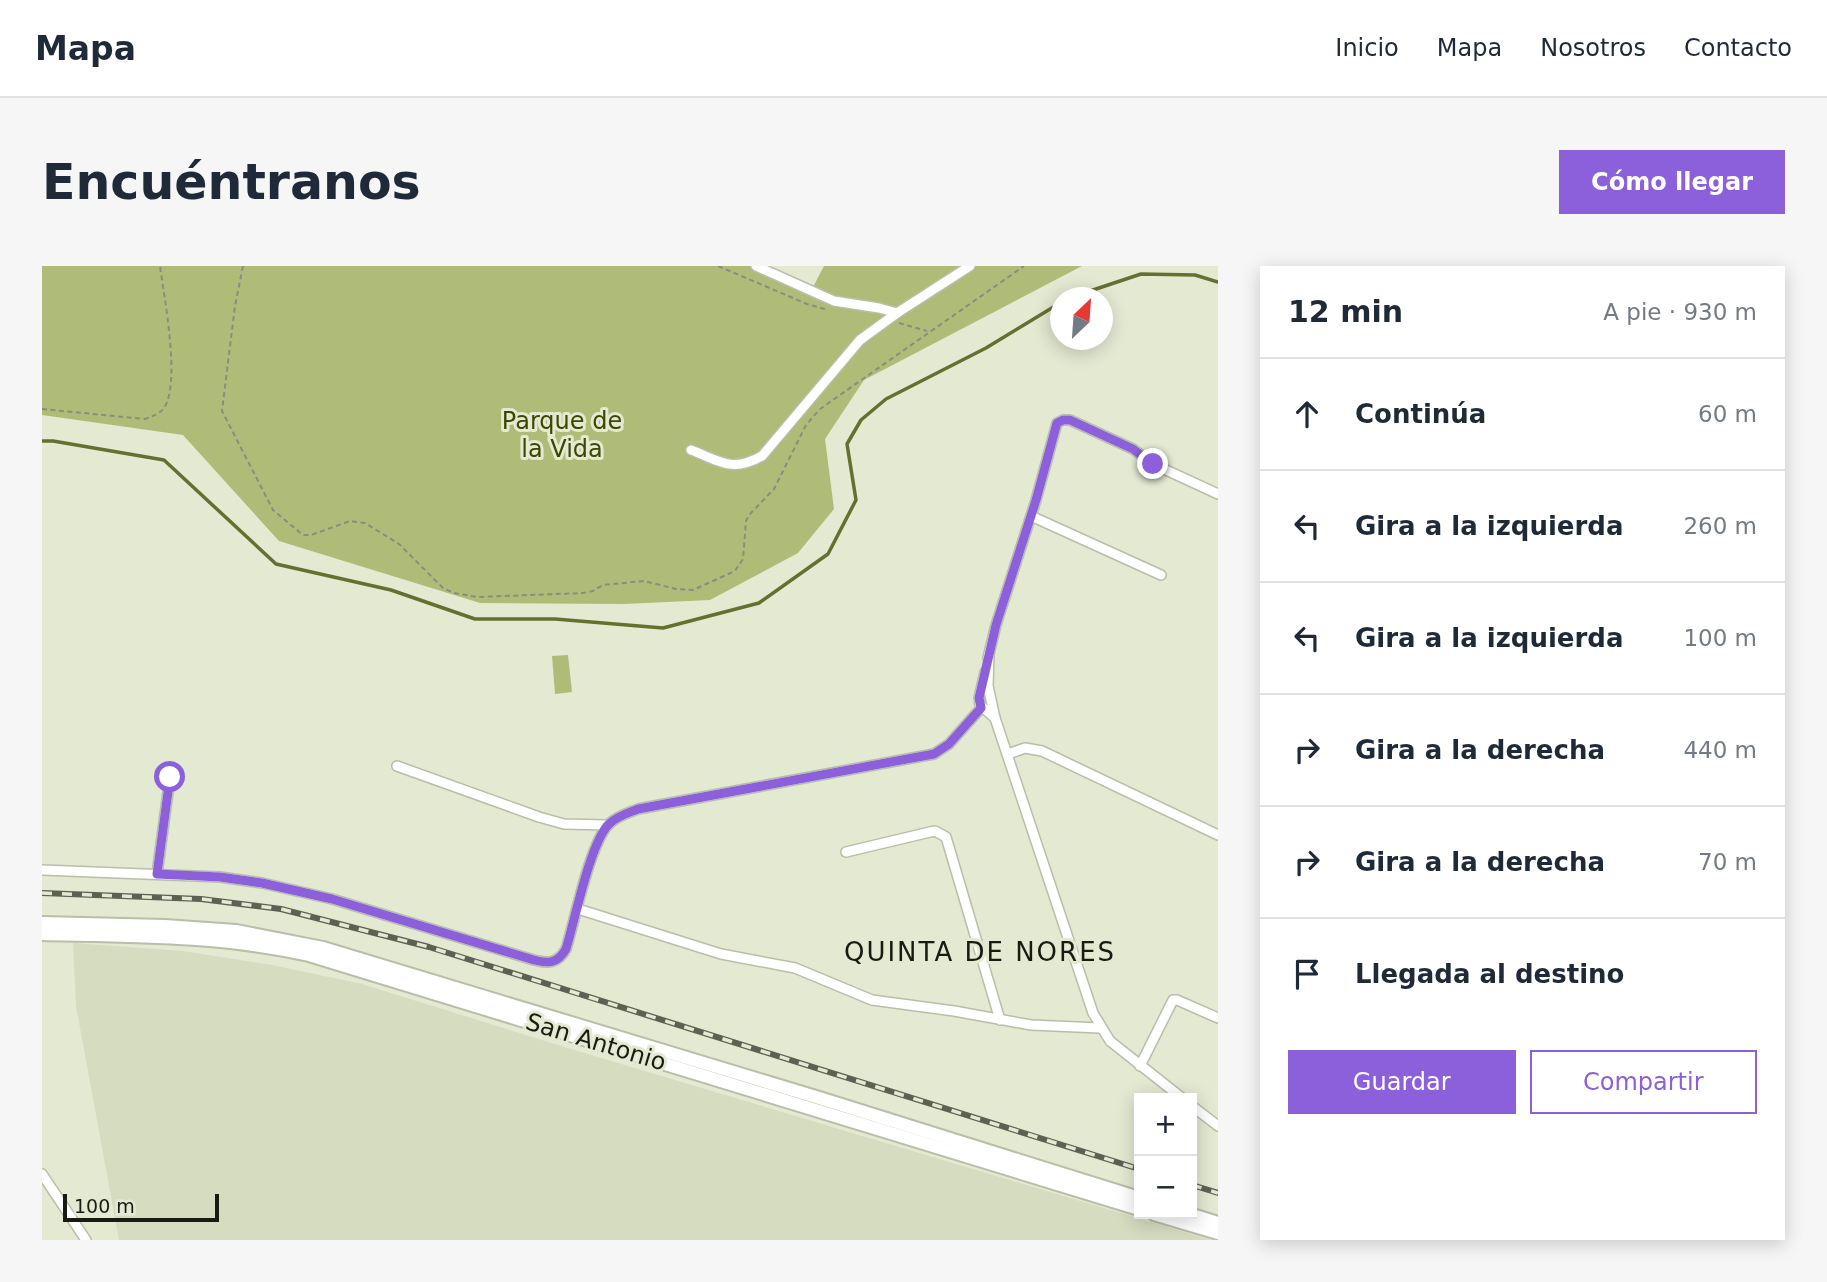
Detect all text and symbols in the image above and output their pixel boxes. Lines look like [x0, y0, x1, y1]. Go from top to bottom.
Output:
text: Mapa [35, 29, 136, 68]
text: Inicio [1335, 34, 1399, 62]
text: Mapa [1437, 34, 1502, 62]
text: Nosotros [1540, 34, 1646, 62]
text: Contacto [1684, 34, 1792, 62]
button: Cómo llegar [1559, 150, 1785, 214]
text: Encuéntranos [42, 154, 421, 211]
north arrow [1050, 287, 1113, 350]
text: 12 min [1288, 294, 1403, 329]
text: A pie · 930 m [1603, 299, 1757, 325]
icon: ahead [1288, 395, 1326, 433]
text: Continúa [1355, 399, 1486, 429]
text: 60 m [1698, 401, 1757, 427]
park label: Parque de la Vida [502, 407, 622, 463]
route end [1137, 448, 1168, 479]
icon: left [1288, 507, 1326, 545]
text: Gira a la izquierda [1355, 511, 1623, 541]
text: 260 m [1683, 513, 1757, 539]
icon: left [1288, 619, 1326, 657]
text: Gira a la izquierda [1355, 623, 1623, 653]
text: 100 m [1683, 625, 1757, 651]
icon: right [1288, 731, 1326, 769]
text: Gira a la derecha [1355, 735, 1605, 765]
text: 440 m [1683, 737, 1757, 763]
route start [154, 761, 185, 792]
icon: right [1288, 843, 1326, 881]
text: Gira a la derecha [1355, 847, 1605, 877]
text: 70 m [1698, 849, 1757, 875]
district label: QUINTA DE NORES [844, 937, 1116, 967]
icon: arrive [1288, 955, 1326, 993]
text: Llegada al destino [1355, 959, 1624, 989]
street label: San Antonio [523, 1007, 669, 1077]
button: Guardar [1288, 1050, 1516, 1114]
button: Compartir [1530, 1050, 1757, 1114]
map controls [1134, 1093, 1197, 1219]
button: + [1134, 1093, 1197, 1156]
button: − [1134, 1156, 1197, 1219]
scale bar [63, 1191, 219, 1223]
text: 100 m [74, 1195, 135, 1217]

